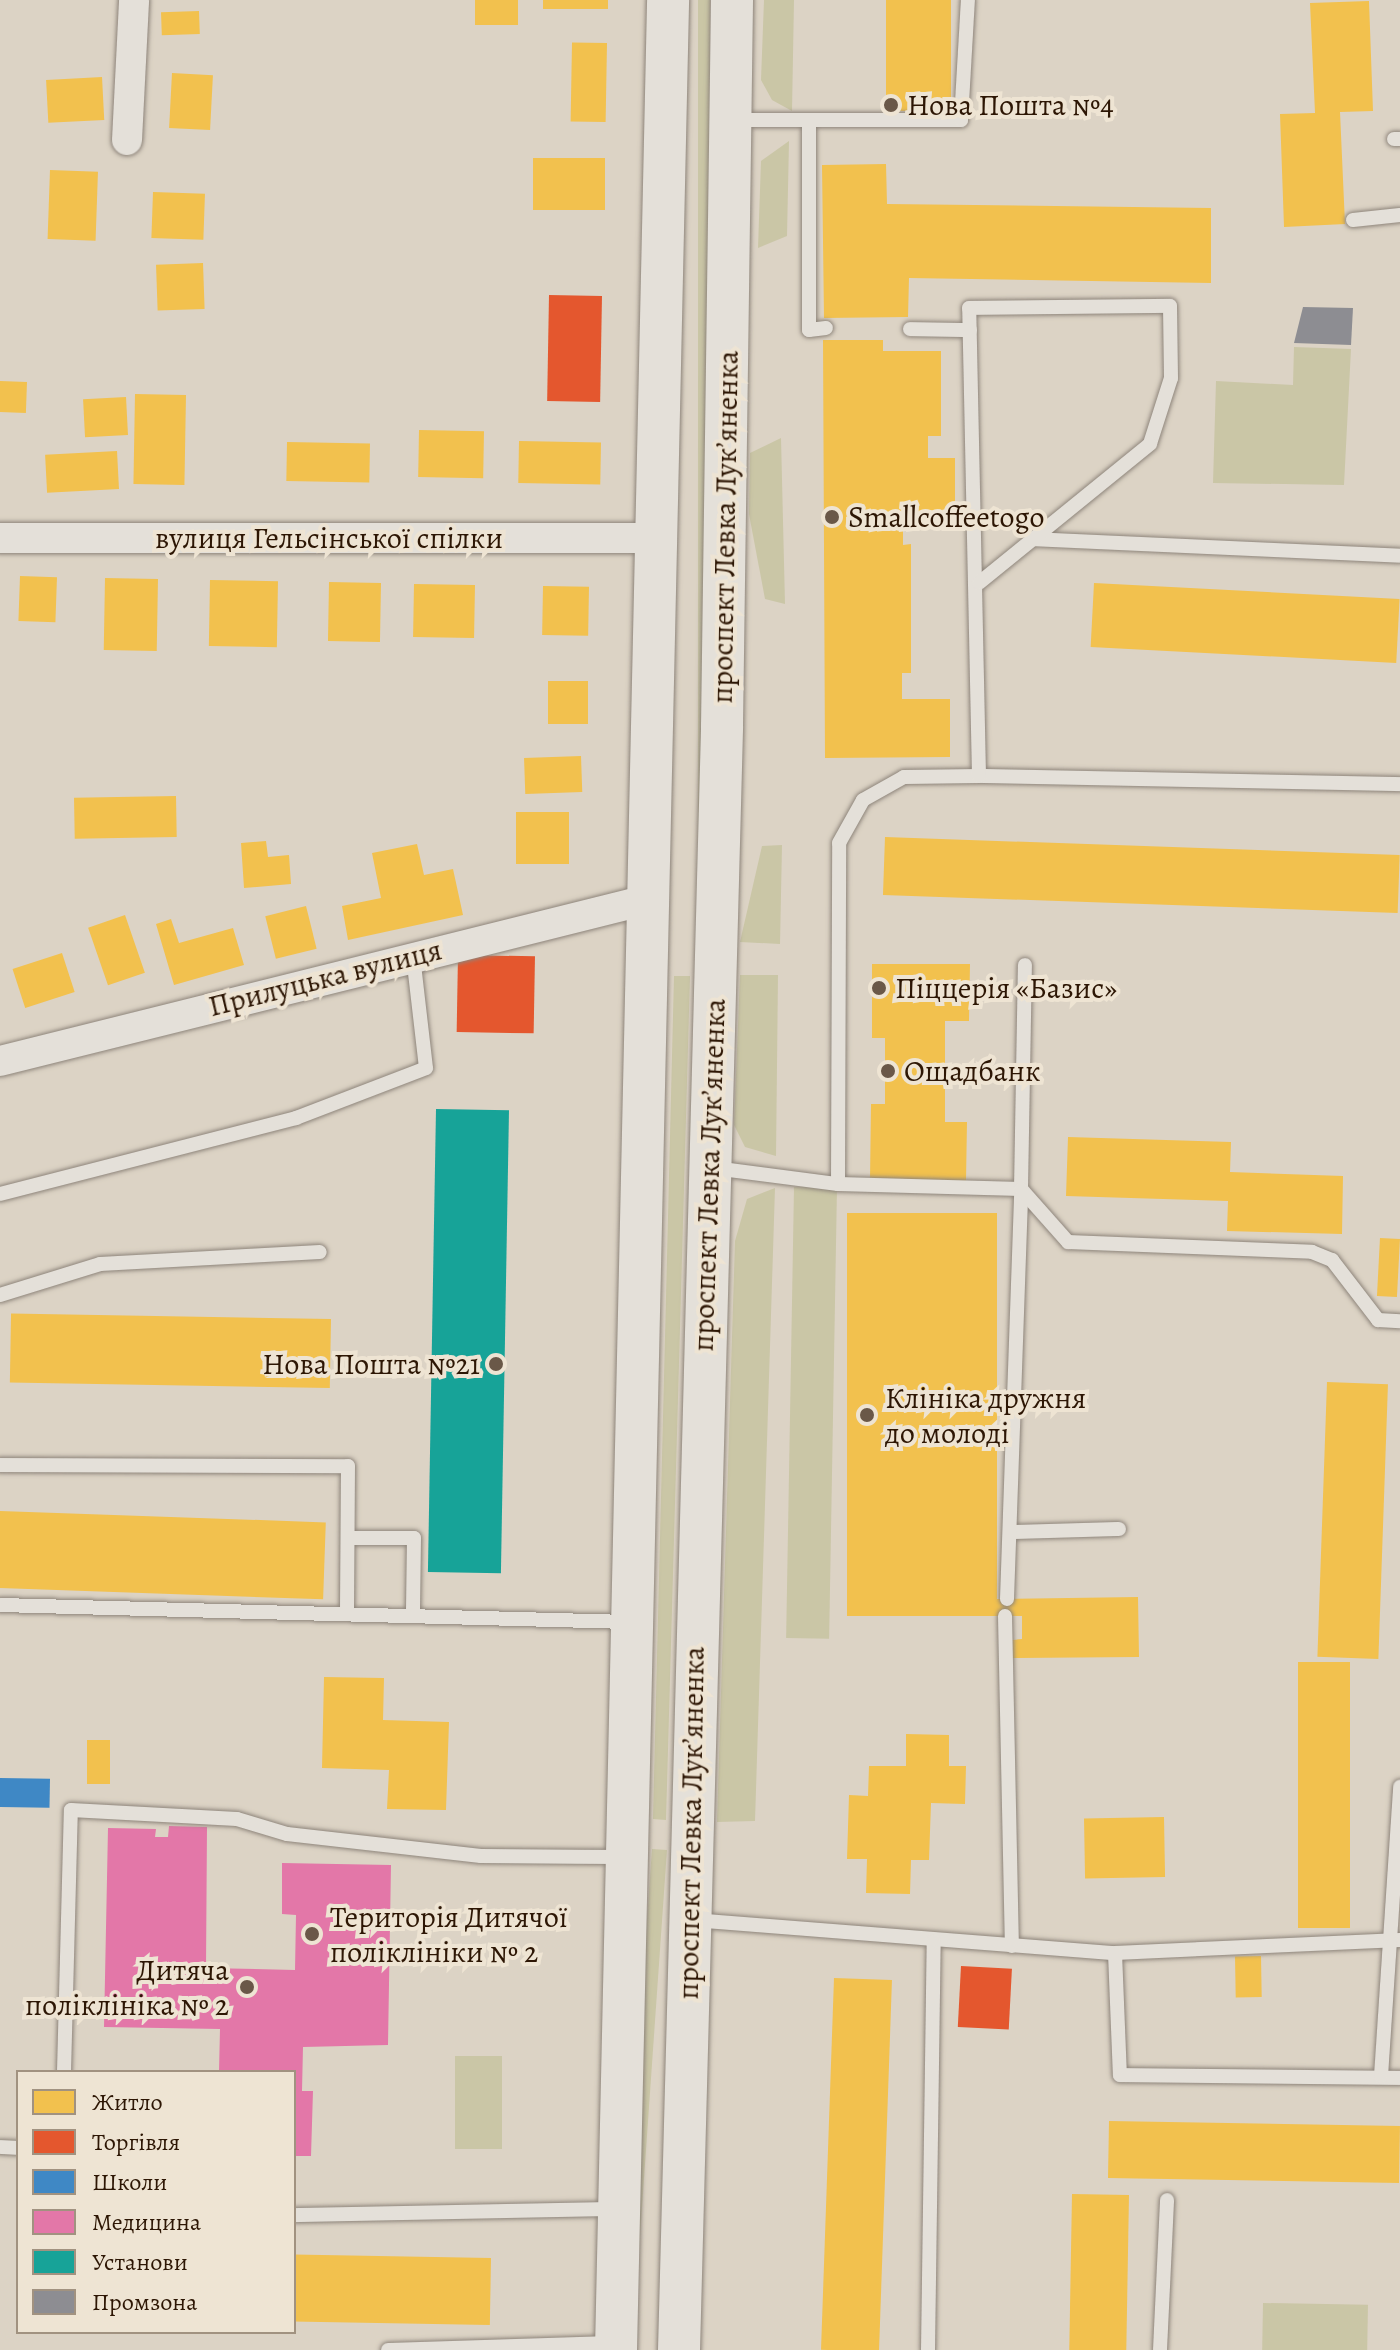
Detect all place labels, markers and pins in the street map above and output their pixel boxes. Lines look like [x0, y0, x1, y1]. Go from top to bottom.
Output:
place label: Нова Пошта №4 [907, 87, 1114, 123]
marker: Нова Пошта №4 [882, 96, 900, 114]
place label: Smallcoffeetogo [848, 499, 1044, 535]
marker: Smallcoffeetogo [823, 508, 841, 526]
place label: Піццерія «Базис» [895, 970, 1117, 1006]
marker: Піццерія «Базис» [870, 979, 888, 997]
place label: Ощадбанк [904, 1053, 1041, 1089]
marker: Ощадбанк [879, 1062, 897, 1080]
place label: Нова Пошта №21 [262, 1346, 480, 1382]
marker: Нова Пошта №21 [487, 1355, 505, 1373]
place label: Клініка дружня до молоді [885, 1380, 1086, 1450]
marker: Клініка дружня до молоді [856, 1404, 878, 1426]
place label: Територія Дитячої поліклініки № 2 [330, 1899, 567, 1970]
marker: Територія Дитячої поліклініки № 2 [301, 1923, 323, 1945]
place label: Дитяча поліклініка № 2 [25, 1952, 229, 2022]
marker: Дитяча поліклініка № 2 [236, 1976, 258, 1998]

